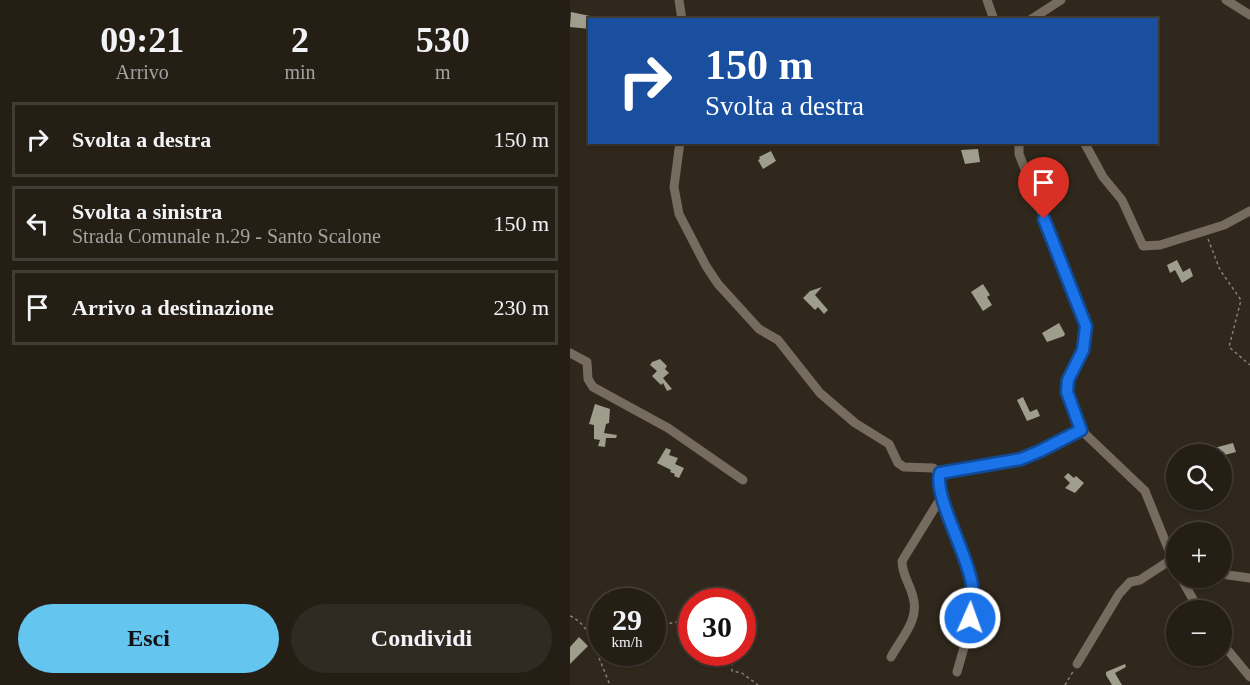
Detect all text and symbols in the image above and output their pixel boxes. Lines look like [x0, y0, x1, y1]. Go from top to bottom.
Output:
text: 09:21 [100, 20, 184, 60]
text: 2 [291, 20, 309, 60]
text: 530 [416, 20, 470, 60]
icon: right [606, 42, 684, 120]
text: 150 m [705, 42, 814, 88]
text: Arrivo [116, 61, 169, 83]
text: min [284, 61, 316, 83]
text: m [435, 61, 451, 83]
text: Svolta a destra [705, 91, 864, 121]
icon: right [21, 123, 54, 156]
text: Svolta a destra [72, 127, 211, 152]
text: 150 m [493, 127, 549, 152]
pin [1018, 157, 1069, 219]
icon: arrive [1027, 166, 1060, 199]
text: Svolta a sinistra [72, 199, 222, 224]
icon: left [21, 207, 54, 240]
text: 150 m [493, 211, 549, 236]
text: Strada Comunale n.29 - Santo Scalone [72, 225, 381, 247]
icon: arrive [21, 291, 54, 324]
text: Arrivo a destinazione [72, 295, 274, 320]
text: 230 m [493, 295, 549, 320]
map controls [1166, 444, 1232, 666]
button: search [1166, 444, 1232, 510]
button: + [1166, 522, 1232, 588]
position arrow [938, 586, 1002, 650]
speed limit sign: 30 [678, 588, 756, 666]
button: − [1166, 600, 1232, 666]
text: 29 [612, 603, 642, 636]
button: Esci [18, 604, 279, 673]
button: Condividi [291, 604, 552, 673]
text: km/h [612, 634, 642, 650]

